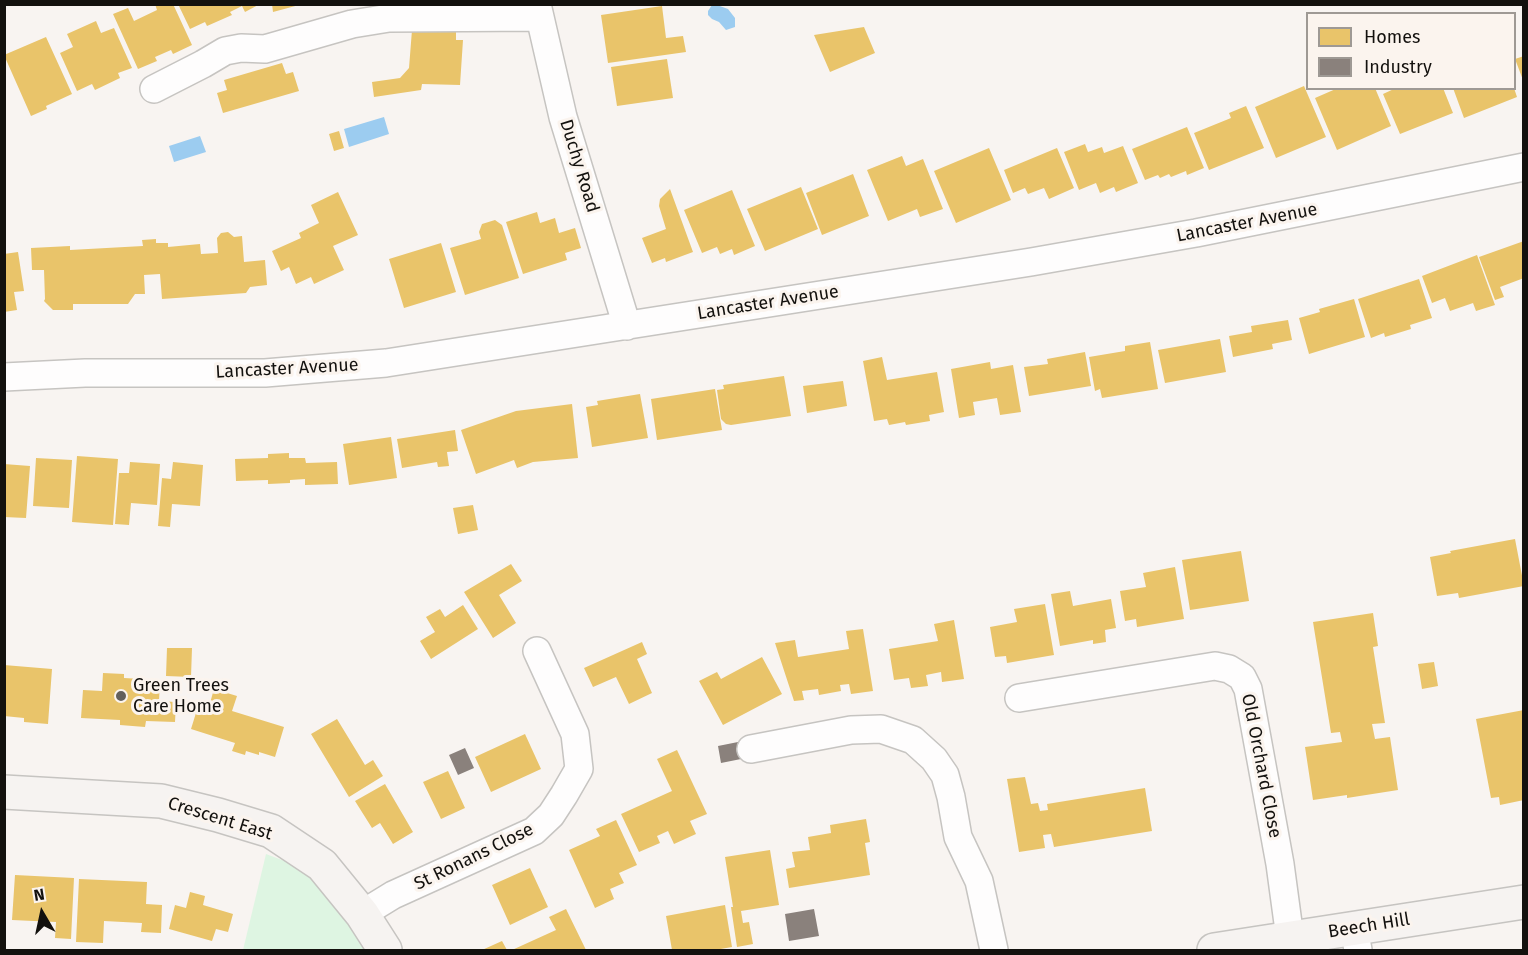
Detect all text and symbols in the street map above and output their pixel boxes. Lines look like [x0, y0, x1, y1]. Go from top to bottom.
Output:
legend [1306, 12, 1516, 90]
text: Homes [1364, 26, 1420, 48]
text: Industry [1364, 56, 1432, 78]
street label: Duchy Road [555, 117, 603, 215]
street label: Lancaster Avenue [1175, 199, 1319, 247]
street label: Lancaster Avenue [696, 281, 840, 325]
street label: Lancaster Avenue [215, 354, 359, 384]
place label: Green Trees Care Home [133, 675, 229, 718]
marker: Green Trees Care Home [114, 689, 128, 703]
street label: Old Orchard Close [1236, 692, 1286, 840]
street label: Crescent East [165, 793, 275, 845]
street label: St Ronans Close [411, 819, 537, 895]
north arrow [12, 883, 72, 943]
text: N [32, 885, 46, 905]
street label: Beech Hill [1327, 909, 1411, 943]

